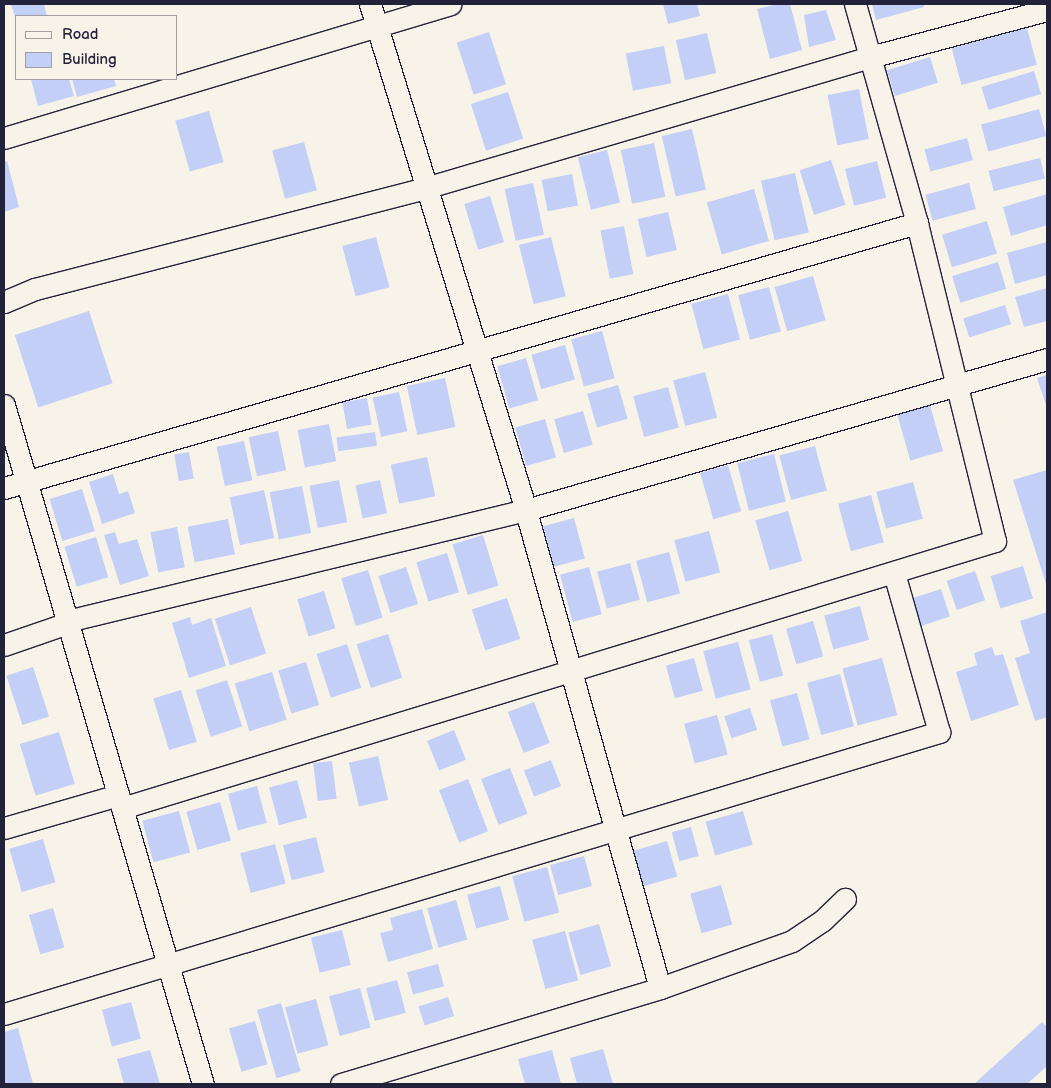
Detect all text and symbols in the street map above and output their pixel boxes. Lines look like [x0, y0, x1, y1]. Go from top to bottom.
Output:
legend [15, 15, 178, 80]
text: Road [62, 25, 98, 44]
text: Building [62, 50, 117, 69]

